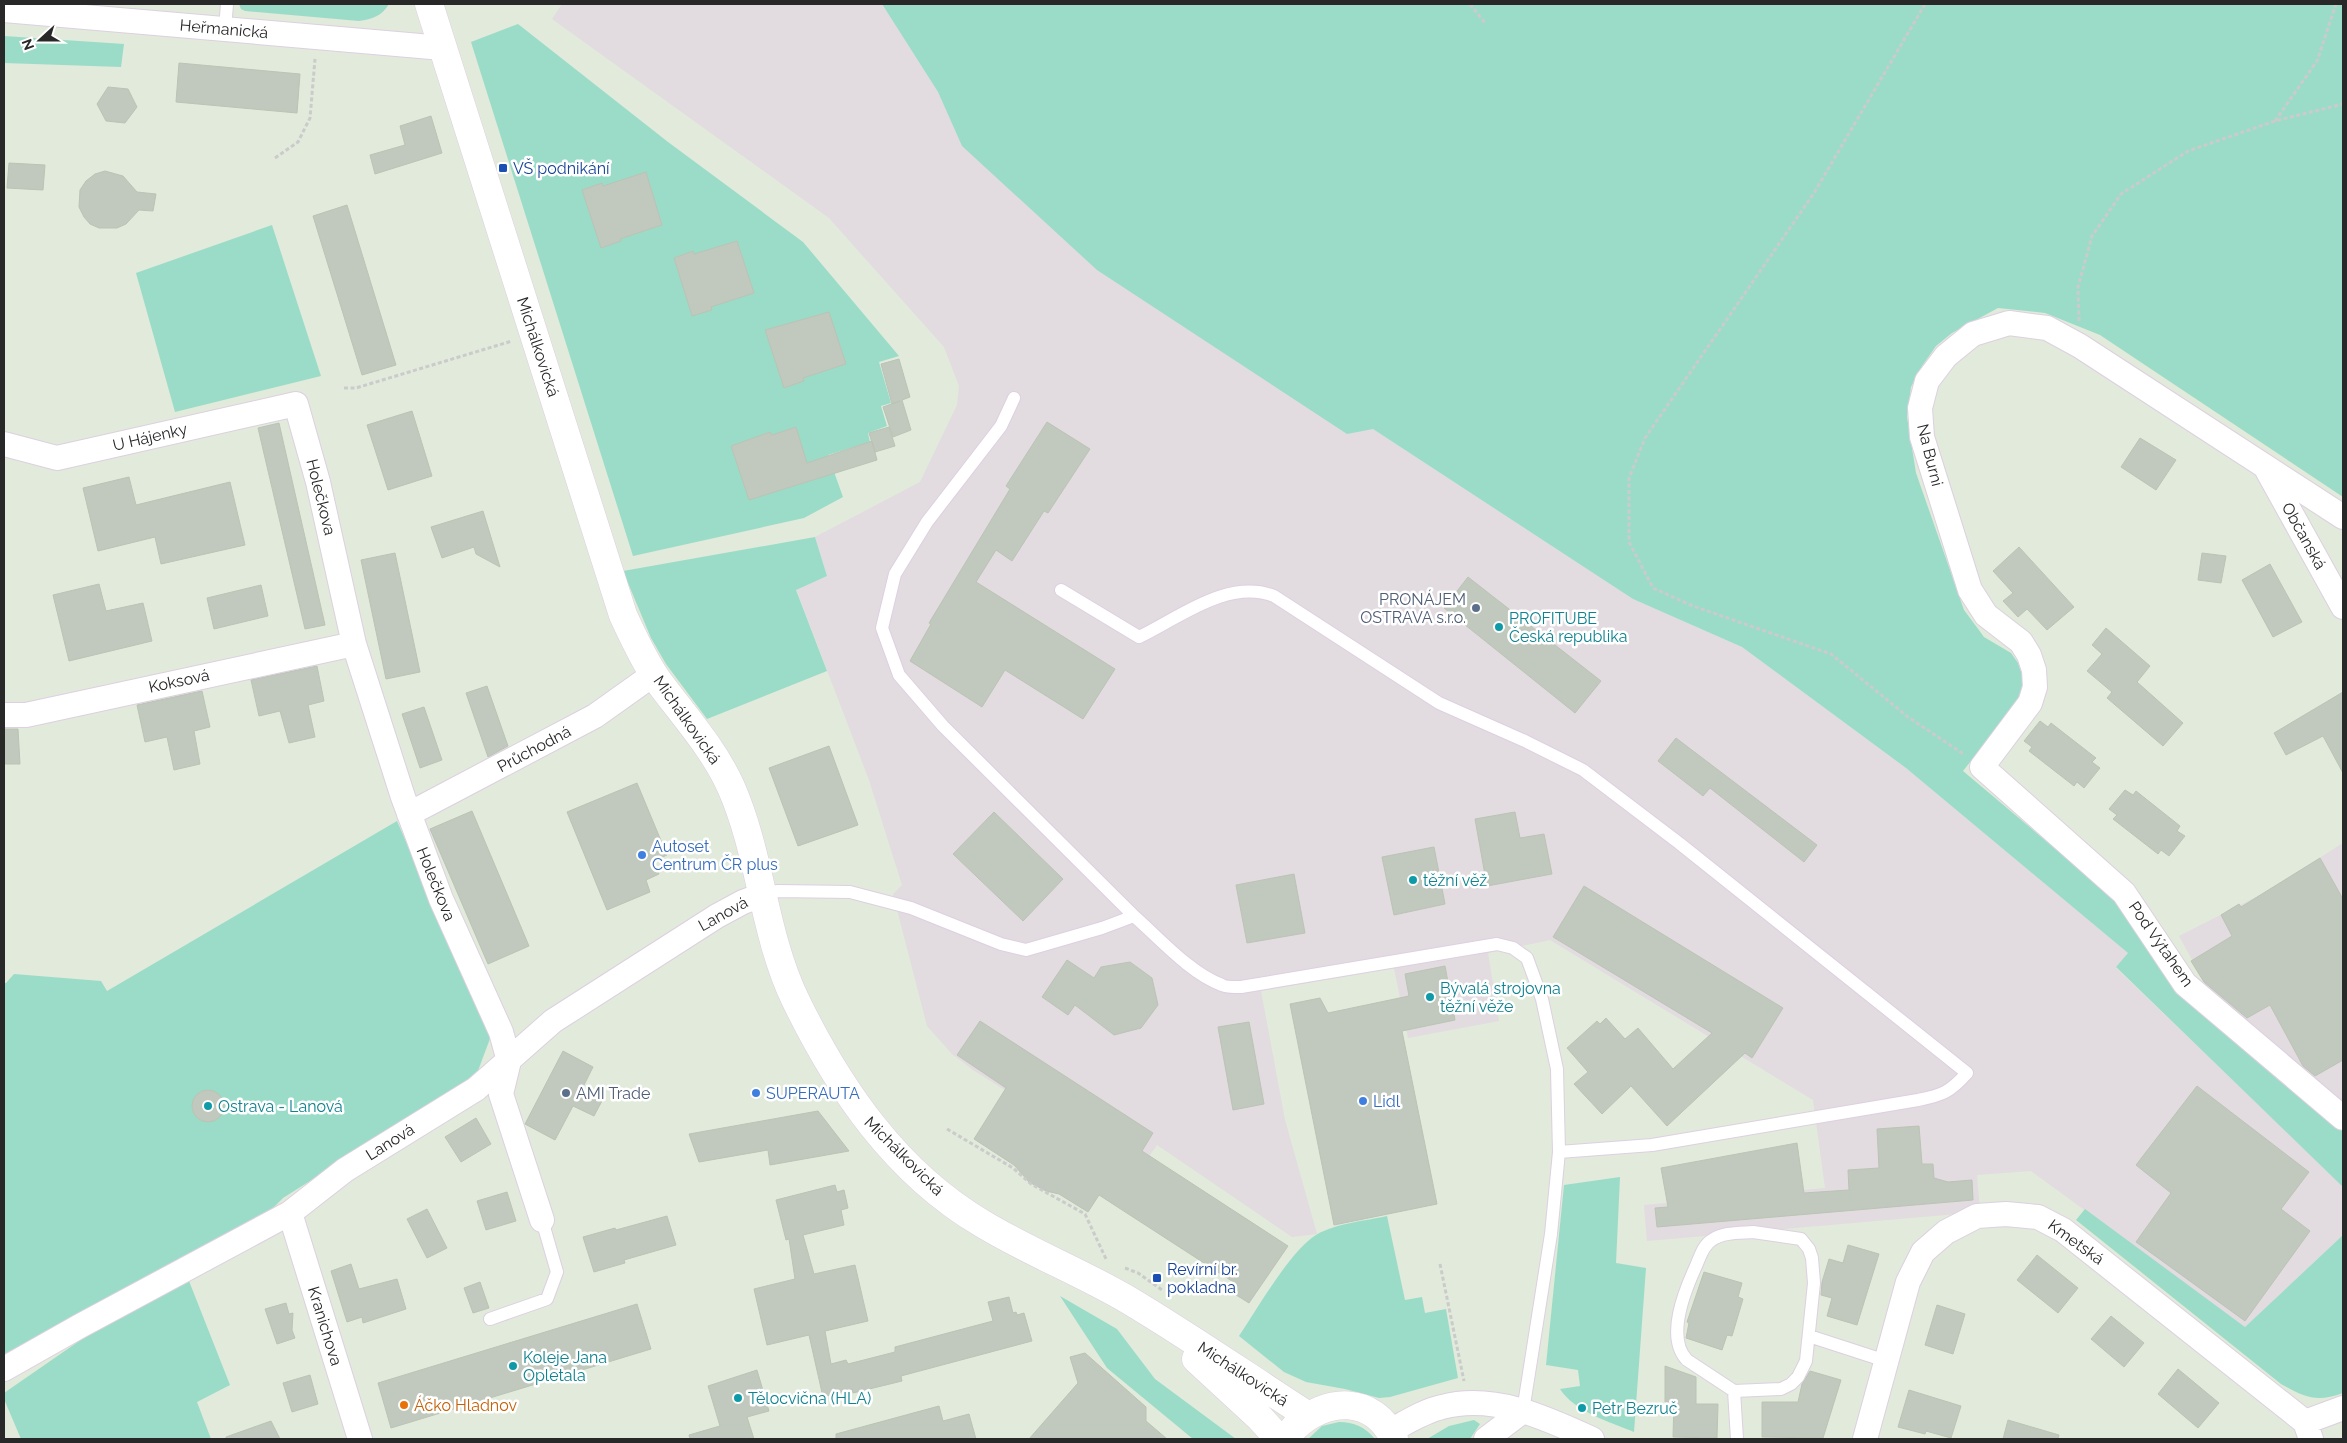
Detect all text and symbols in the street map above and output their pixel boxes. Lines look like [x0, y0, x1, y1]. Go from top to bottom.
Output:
north arrow [15, 15, 65, 65]
street label: Heřmanická [179, 16, 269, 42]
text: N [18, 37, 37, 53]
place label: VŠ podnikání [513, 158, 610, 178]
marker: VŠ podnikání [497, 162, 509, 174]
street label: Michálkovická [513, 295, 563, 399]
street label: U Hájenky [111, 419, 190, 455]
street label: Na Burni [1913, 422, 1947, 488]
street label: Holečkova [302, 457, 340, 537]
street label: Občanská [2278, 499, 2330, 573]
place label: PRONÁJEM OSTRAVA s.r.o. [1360, 589, 1466, 627]
marker: PRONÁJEM OSTRAVA s.r.o. [1470, 602, 1482, 614]
place label: PROFITUBE Česká republika [1509, 609, 1627, 646]
marker: PROFITUBE Česká republika [1493, 621, 1505, 633]
street label: Koksová [147, 665, 211, 697]
street label: Michálkovická [649, 672, 725, 768]
street label: Průchodná [494, 722, 574, 776]
place label: Autoset Centrum ČR plus [652, 837, 778, 874]
street label: Holečkova [413, 844, 459, 924]
marker: Autoset Centrum ČR plus [636, 849, 648, 861]
place label: těžní věž [1423, 871, 1487, 890]
marker: těžní věž [1407, 874, 1419, 886]
street label: Lanová [695, 893, 751, 935]
street label: Pod Výtahem [2125, 898, 2197, 990]
place label: Bývalá strojovna těžní věže [1440, 979, 1561, 1016]
marker: Bývalá strojovna těžní věže [1424, 991, 1436, 1003]
place label: AMI Trade [576, 1084, 650, 1103]
place label: SUPERAUTA [766, 1084, 860, 1103]
marker: AMI Trade [560, 1087, 572, 1099]
marker: SUPERAUTA [750, 1087, 762, 1099]
place label: Lidl [1373, 1092, 1401, 1111]
marker: Lidl [1357, 1095, 1369, 1107]
place label: Ostrava - Lanová [218, 1097, 343, 1116]
marker: Ostrava - Lanová [202, 1100, 214, 1112]
street label: Michálkovická [861, 1113, 947, 1199]
street label: Lanová [362, 1120, 418, 1164]
street label: Kmetská [2044, 1215, 2108, 1269]
place label: Revírní br. pokladna [1167, 1260, 1238, 1297]
marker: Revírní br. pokladna [1151, 1272, 1163, 1284]
street label: Kranichova [304, 1284, 346, 1368]
street label: Michálkovická [1194, 1338, 1292, 1410]
place label: Koleje Jana Opletala [523, 1348, 607, 1385]
marker: Koleje Jana Opletala [507, 1360, 519, 1372]
place label: Tělocvična (HLA) [748, 1389, 871, 1408]
marker: Tělocvična (HLA) [732, 1392, 744, 1404]
place label: Áčko Hladnov [414, 1395, 517, 1415]
marker: Áčko Hladnov [398, 1399, 410, 1411]
place label: Petr Bezruč [1592, 1399, 1678, 1418]
marker: Petr Bezruč [1576, 1402, 1588, 1414]

